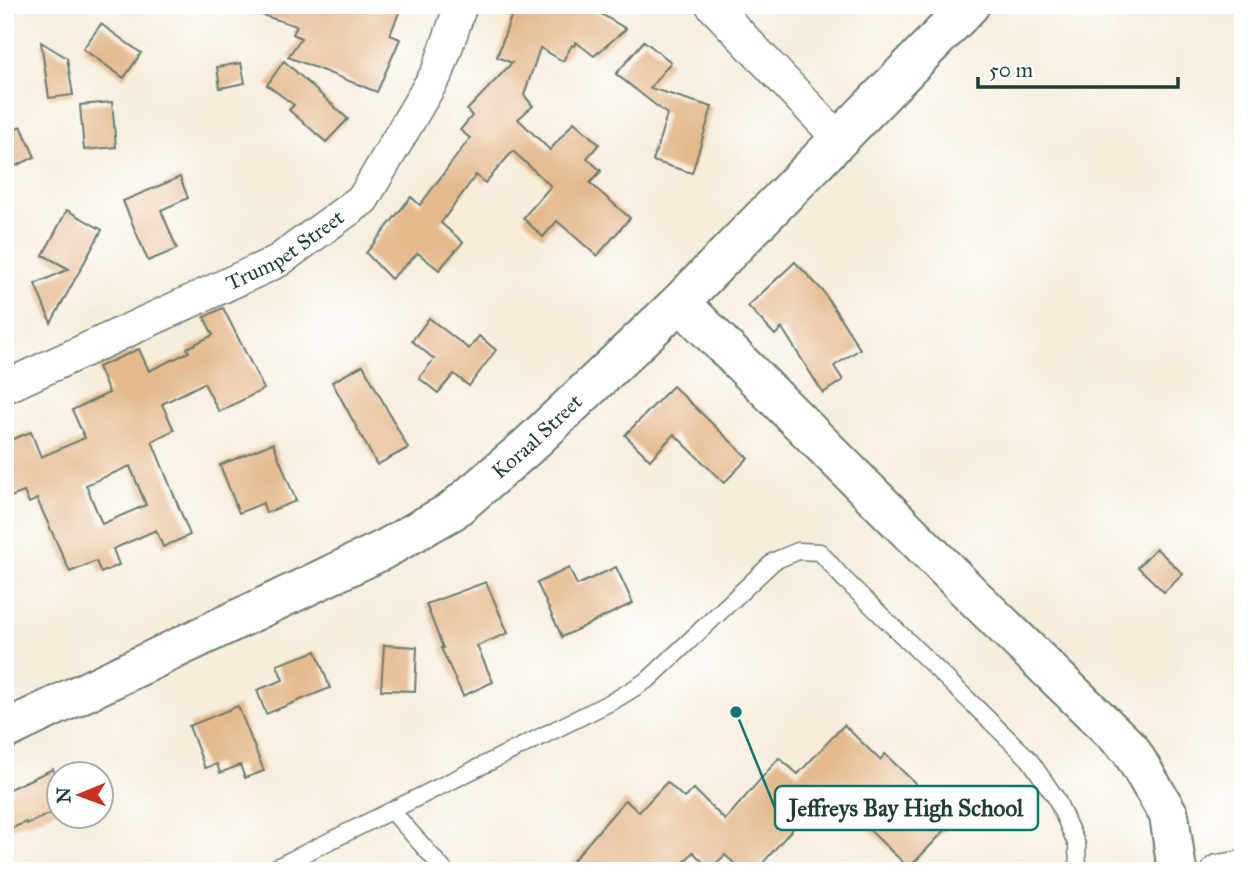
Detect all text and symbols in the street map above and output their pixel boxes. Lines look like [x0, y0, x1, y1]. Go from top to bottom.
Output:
scale bar [978, 46, 1178, 90]
text: 50 m [989, 57, 1034, 83]
street label: Trumpet Street [222, 204, 349, 296]
street label: Koraal Street [486, 388, 588, 484]
north arrow [46, 760, 116, 830]
callout: Jeffreys Bay High School [775, 786, 1038, 830]
text: N [52, 787, 75, 804]
text: Jeffreys Bay High School [786, 794, 1024, 823]

